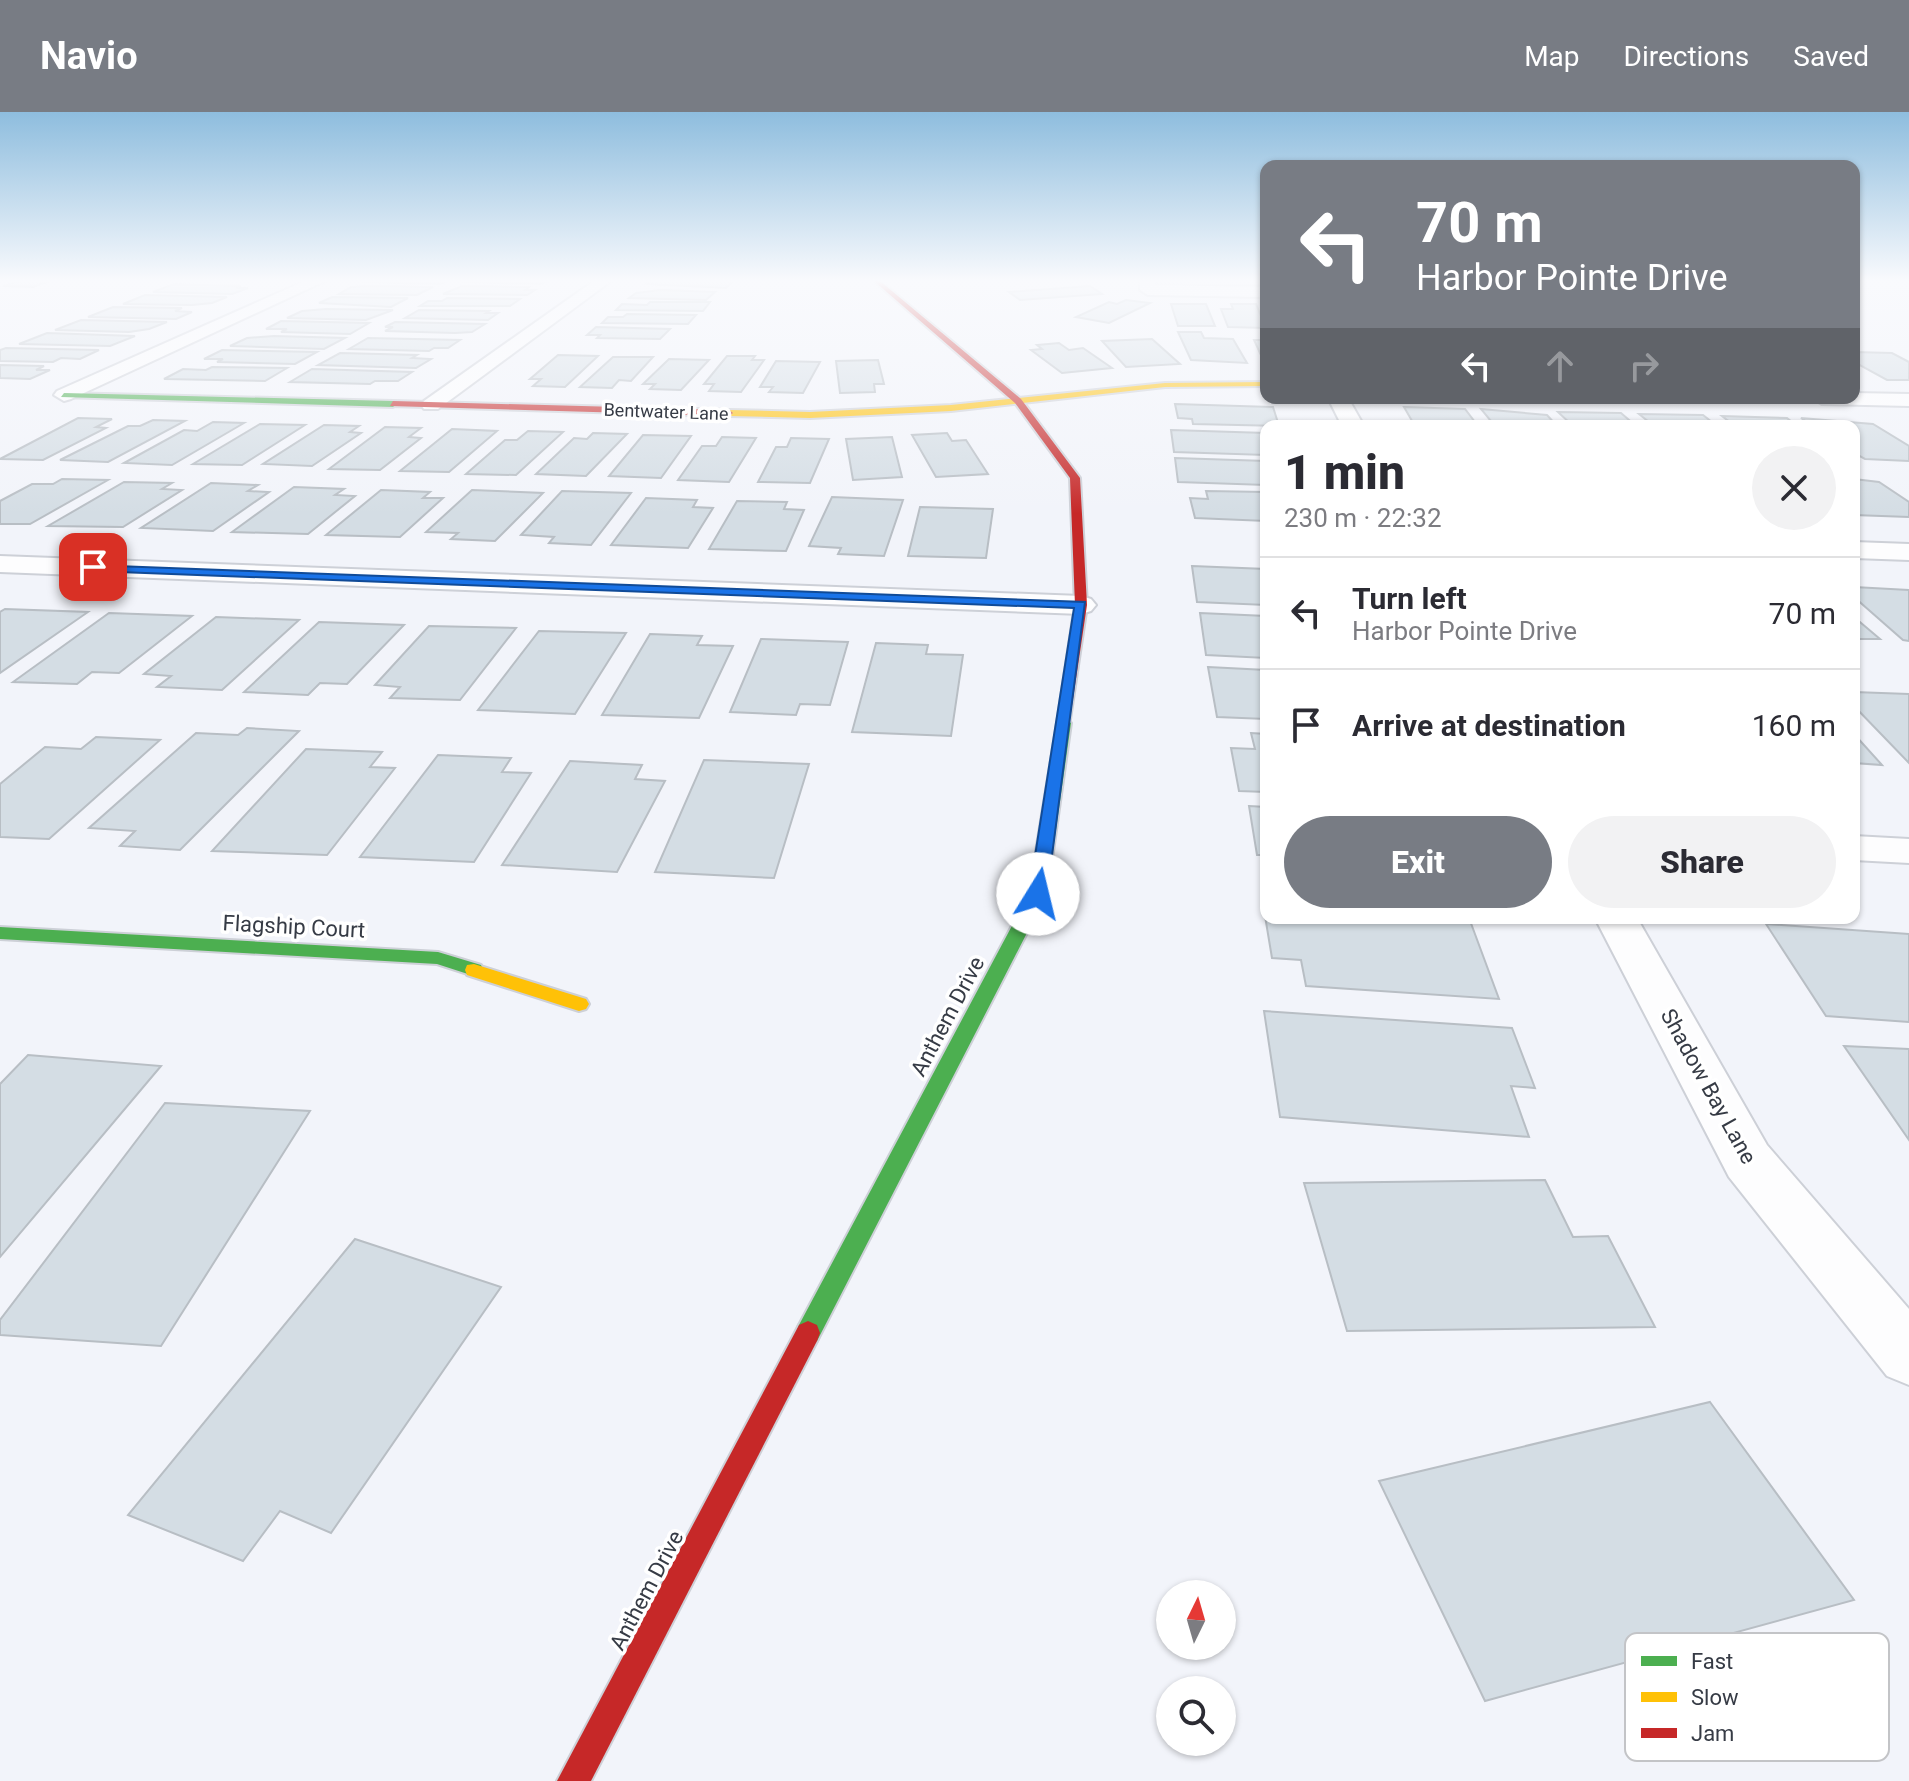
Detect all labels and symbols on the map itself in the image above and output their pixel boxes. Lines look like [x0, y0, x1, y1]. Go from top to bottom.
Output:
street label: Bentwater Lane [603, 399, 729, 424]
pin [59, 533, 127, 601]
position arrow [996, 852, 1080, 936]
street label: Flagship Court [222, 910, 366, 943]
street label: Anthem Drive [906, 952, 989, 1080]
street label: Shadow Bay Lane [1656, 1004, 1761, 1168]
street label: Anthem Drive [605, 1526, 688, 1654]
north arrow [1156, 1580, 1236, 1660]
legend [1625, 1633, 1889, 1761]
text: Fast [1691, 1649, 1733, 1674]
text: Slow [1691, 1685, 1739, 1710]
text: Jam [1691, 1721, 1734, 1746]

